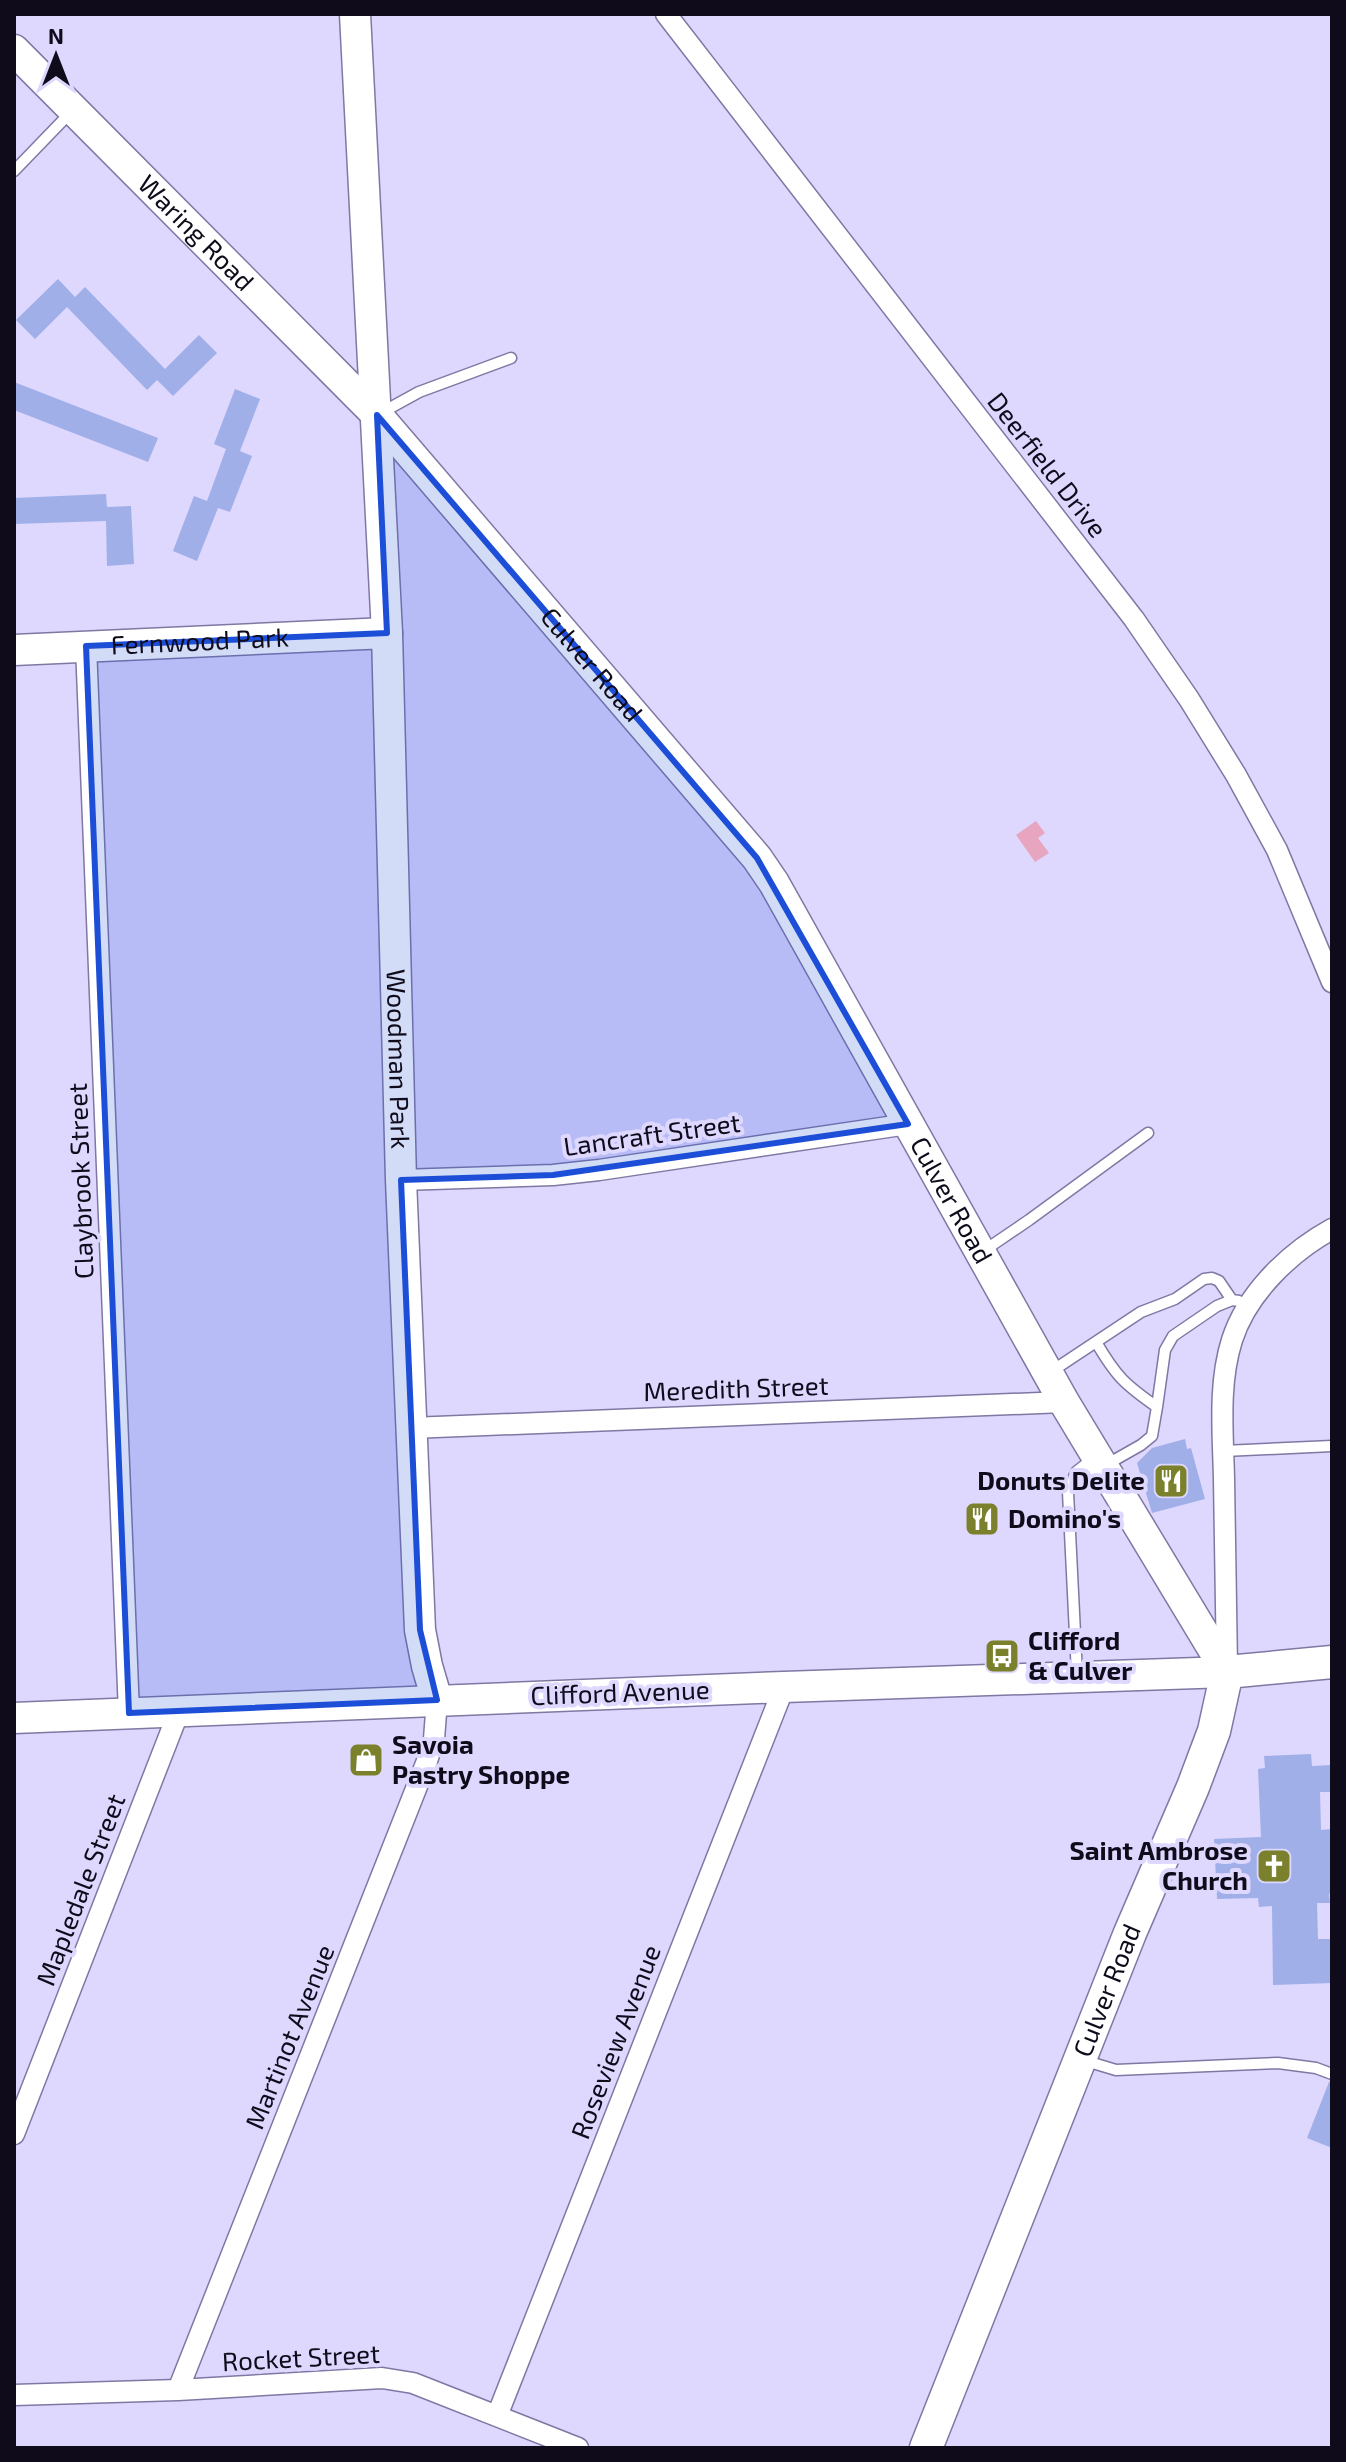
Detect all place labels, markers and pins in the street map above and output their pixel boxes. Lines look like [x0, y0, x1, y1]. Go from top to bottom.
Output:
restaurant icon: Donuts Delite [1152, 1462, 1190, 1500]
place label: Donuts Delite [977, 1464, 1145, 1495]
restaurant icon: Domino's [963, 1500, 1001, 1538]
place label: Domino's [1008, 1502, 1121, 1533]
place label: Clifford & Culver [1028, 1624, 1132, 1685]
bus stop icon: Clifford & Culver [983, 1637, 1021, 1675]
place label: Savoia Pastry Shoppe [392, 1728, 570, 1790]
shop icon: Savoia Pastry Shoppe [347, 1741, 385, 1779]
place label: Saint Ambrose Church [1069, 1834, 1248, 1895]
church icon: Saint Ambrose Church [1255, 1847, 1293, 1885]

